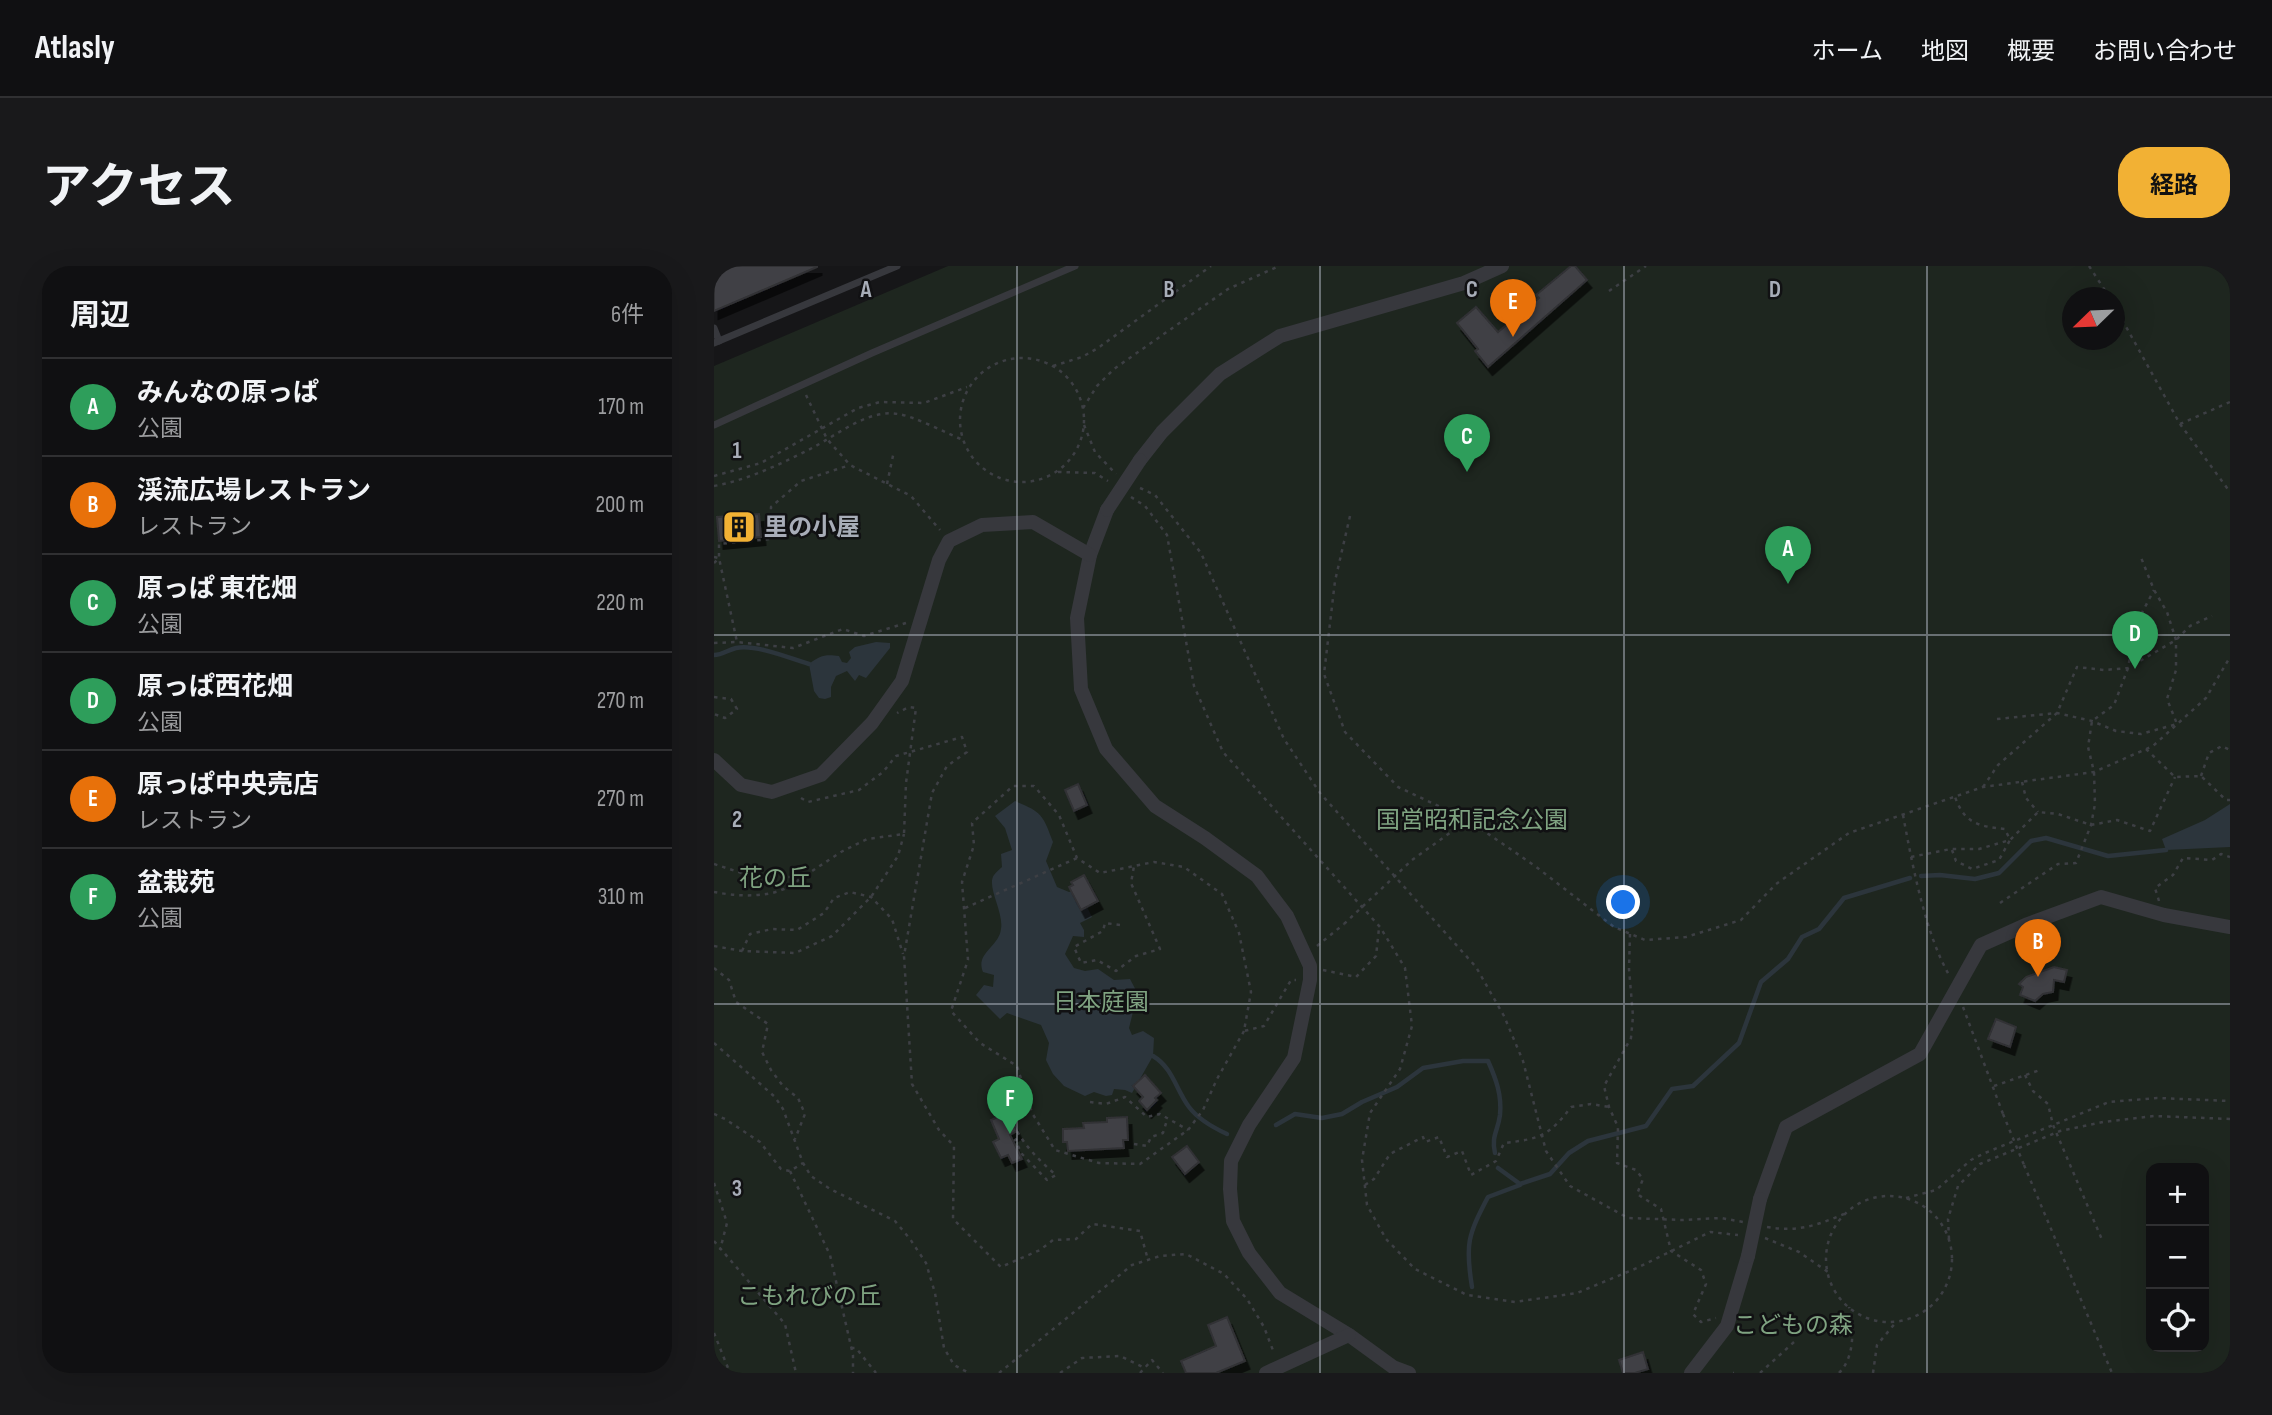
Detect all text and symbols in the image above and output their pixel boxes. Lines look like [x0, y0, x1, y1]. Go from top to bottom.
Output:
text: Atlasly [35, 28, 115, 68]
text: ホーム [1812, 37, 1883, 66]
text: 地図 [1921, 37, 1969, 66]
text: 概要 [2007, 37, 2055, 66]
text: お問い合わせ [2093, 37, 2237, 66]
button: 経路 [2118, 147, 2230, 218]
text: アクセス [42, 159, 236, 218]
text: A [860, 276, 873, 304]
text: B [1164, 276, 1175, 304]
text: C [1466, 276, 1478, 304]
text: D [1769, 276, 1781, 304]
pin: E [1490, 279, 1536, 337]
north arrow [2062, 287, 2125, 350]
text: 周辺 [70, 298, 130, 334]
text: 6件 [611, 301, 644, 329]
text: みんなの原っぱ [137, 378, 319, 409]
text: A [88, 393, 98, 421]
text: 170 m [598, 393, 644, 421]
pin: C [1444, 414, 1490, 472]
text: 公園 [137, 415, 183, 443]
text: 1 [732, 437, 742, 465]
text: 渓流広場レストラン [137, 476, 371, 507]
text: B [88, 491, 98, 519]
text: 200 m [596, 491, 644, 519]
building icon: 里の小屋 [720, 508, 758, 546]
text: レストラン [137, 513, 252, 541]
place label: 里の小屋 [764, 513, 860, 542]
pin: A [1765, 526, 1811, 584]
text: 原っぱ 東花畑 [137, 574, 297, 605]
text: C [87, 589, 99, 617]
text: 220 m [596, 589, 644, 617]
text: 公園 [137, 611, 183, 639]
pin: D [2112, 611, 2158, 669]
text: 原っぱ西花畑 [137, 672, 293, 703]
text: D [87, 687, 99, 715]
text: 270 m [597, 687, 644, 715]
text: 公園 [137, 709, 183, 737]
text: 原っぱ中央売店 [137, 770, 319, 801]
text: E [88, 785, 98, 813]
text: 270 m [597, 785, 644, 813]
text: 2 [732, 806, 742, 834]
park label: 国営昭和記念公園 [1376, 806, 1568, 835]
text: レストラン [137, 807, 252, 835]
park label: 花の丘 [739, 864, 811, 893]
text: 盆栽苑 [137, 868, 215, 899]
text: F [88, 883, 98, 911]
text: 310 m [598, 883, 644, 911]
your location [1606, 885, 1640, 919]
text: 公園 [137, 905, 183, 933]
pin: B [2015, 919, 2061, 977]
park label: 日本庭園 [1053, 988, 1149, 1017]
pin: F [987, 1076, 1033, 1134]
map controls [2146, 1163, 2209, 1352]
button: + [2146, 1163, 2209, 1226]
text: 3 [732, 1175, 742, 1203]
button: − [2146, 1226, 2209, 1289]
park label: こもれびの丘 [737, 1282, 881, 1311]
button: locate [2146, 1289, 2209, 1352]
park label: こどもの森 [1733, 1311, 1853, 1340]

